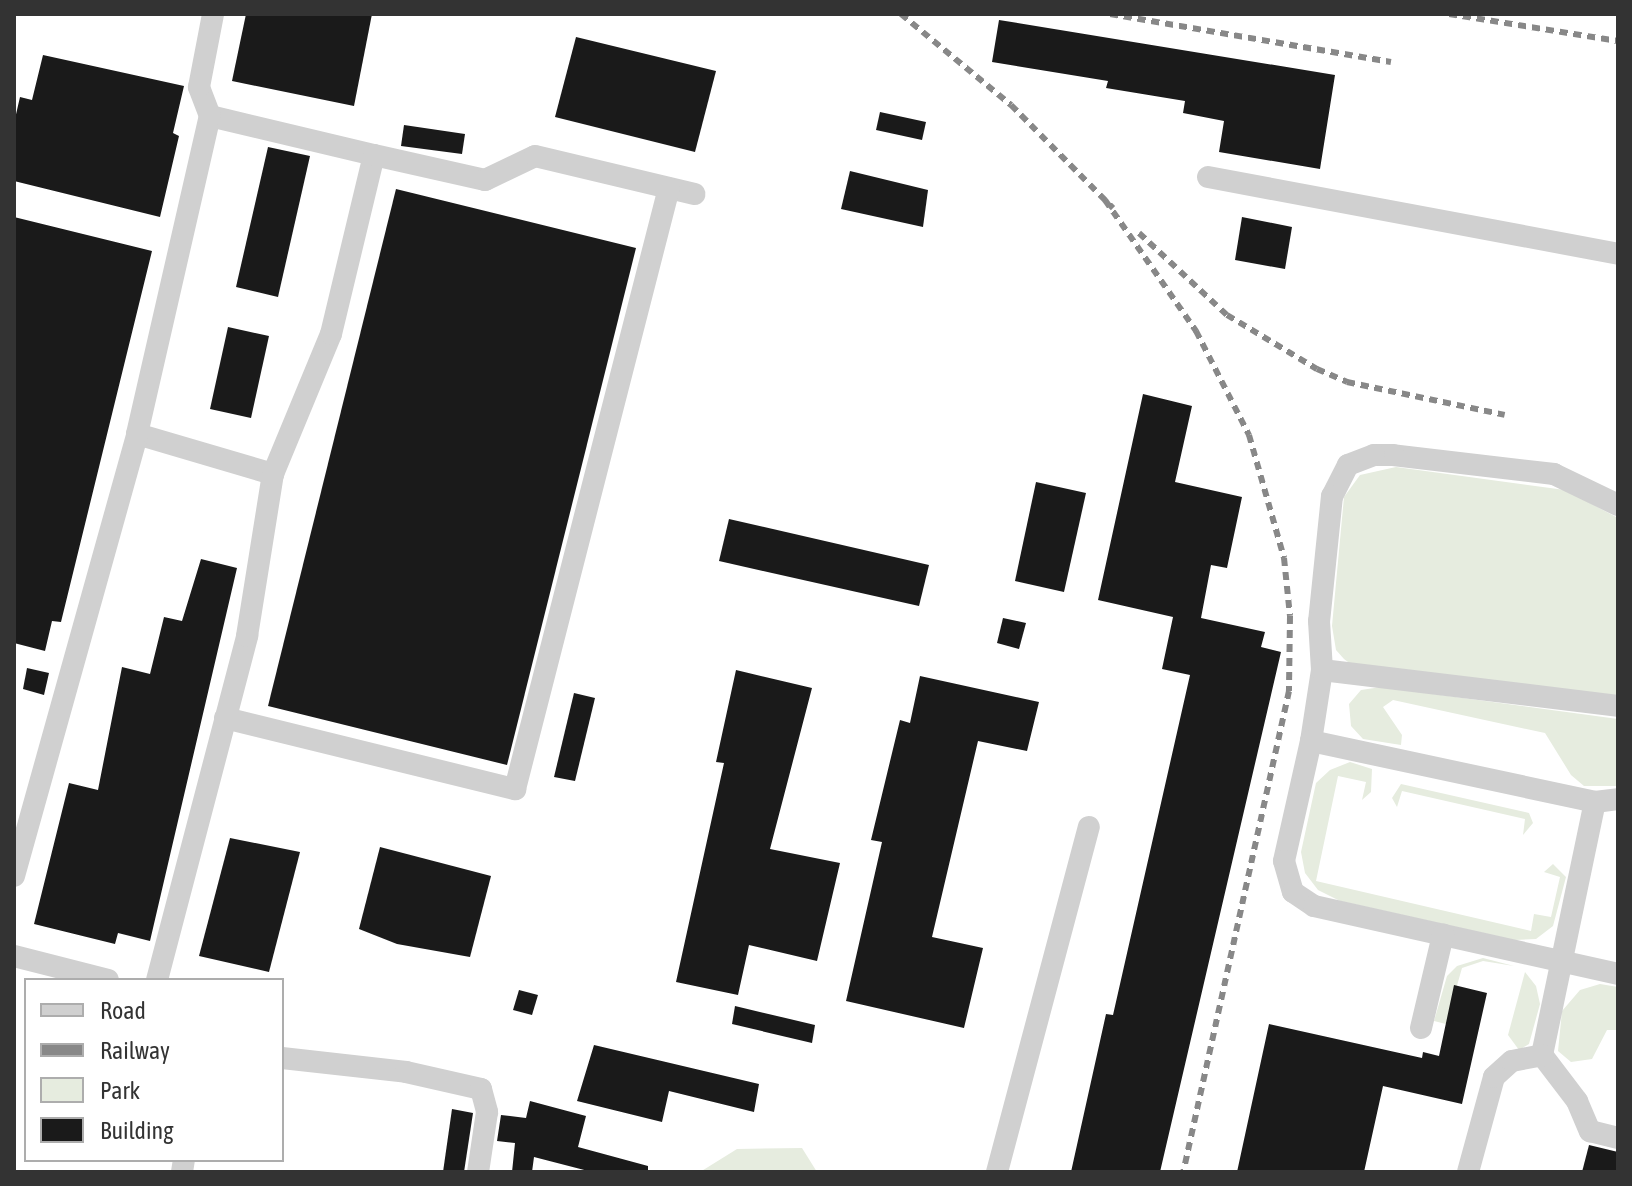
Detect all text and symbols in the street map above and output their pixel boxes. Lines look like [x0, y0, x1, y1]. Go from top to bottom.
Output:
legend [24, 978, 284, 1162]
text: Road [100, 997, 146, 1024]
text: Railway [100, 1037, 170, 1064]
text: Park [100, 1077, 140, 1104]
text: Building [100, 1117, 173, 1144]

